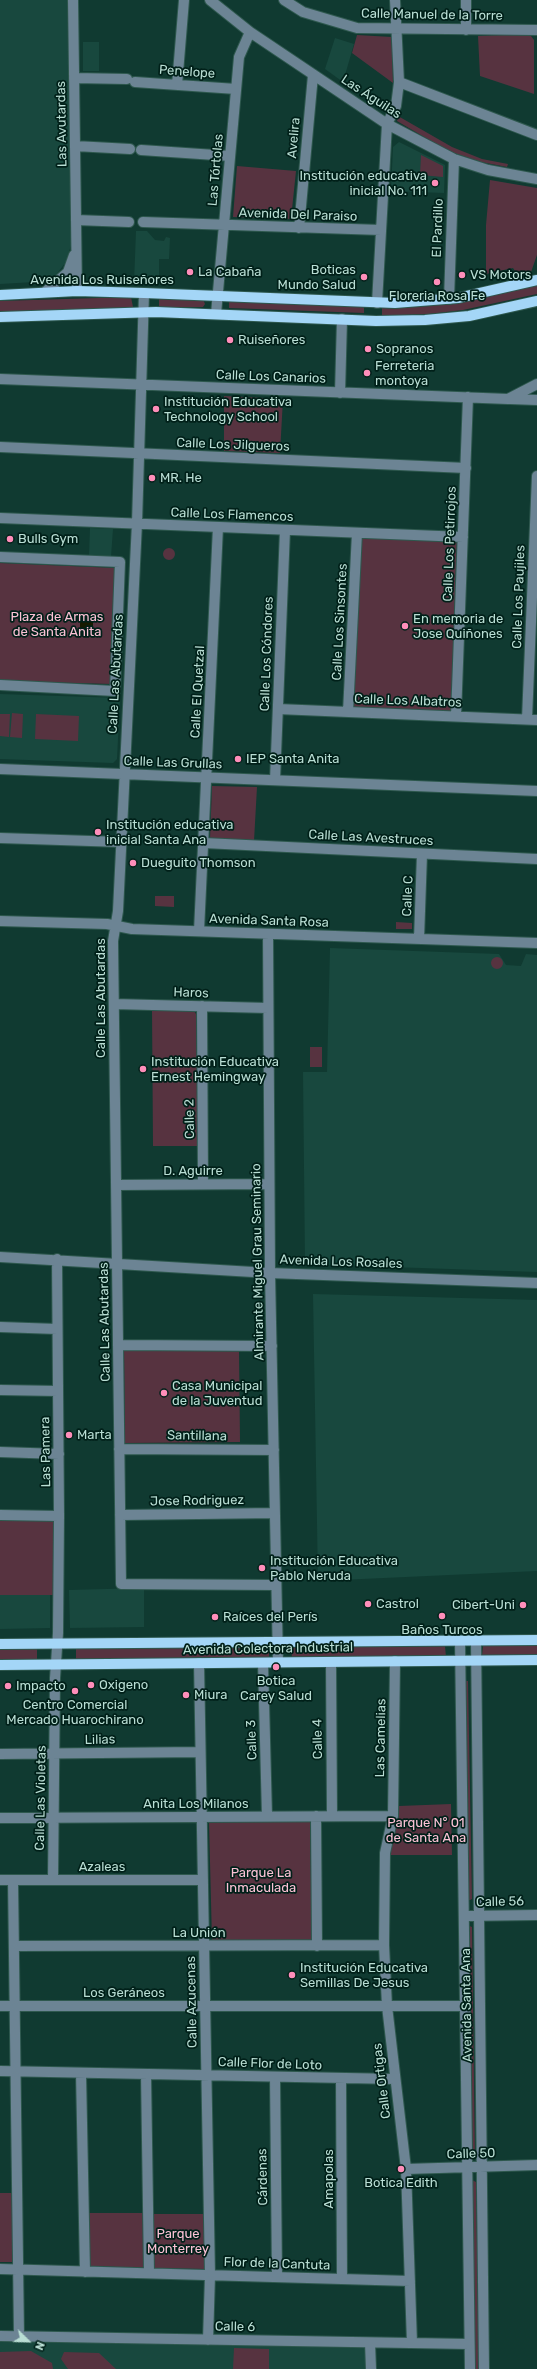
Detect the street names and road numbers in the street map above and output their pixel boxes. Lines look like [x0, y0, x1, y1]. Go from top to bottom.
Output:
street label: Calle Manuel de la Torre [361, 6, 503, 24]
street label: Penelope [158, 62, 216, 82]
street label: Las Águilas [338, 72, 404, 122]
street label: Las Avutardas [53, 81, 71, 167]
street label: Avelira [284, 117, 304, 159]
street label: Las Tórtolas [205, 133, 227, 207]
street label: El Pardillo [429, 198, 447, 258]
street label: Avenida Del Paraiso [238, 205, 358, 225]
street label: Avenida Los Ruiseñores [30, 272, 174, 288]
street label: Calle Los Canarios [216, 367, 326, 387]
street label: Calle Los Jilgueros [176, 435, 290, 455]
street label: Calle Los Petirrojos [440, 486, 460, 602]
street label: Calle Los Flamencos [170, 505, 294, 525]
street label: Calle Los Paujiles [509, 545, 529, 649]
street label: Calle Los Sinsontes [329, 563, 351, 681]
street label: Calle Los Cóndores [257, 596, 277, 712]
street label: Calle Las Abutardas [105, 614, 127, 734]
street label: Calle El Quetzal [188, 645, 208, 739]
street label: Calle Los Albatros [354, 691, 462, 711]
street label: Calle Las Grullas [123, 753, 223, 773]
street label: Calle Las Avestruces [308, 827, 434, 849]
street label: Calle C [399, 875, 417, 917]
street label: Avenida Santa Rosa [209, 911, 329, 931]
street label: Calle Las Abutardas [93, 938, 109, 1058]
street label: Haros [173, 985, 209, 1001]
street label: Calle 2 [182, 1099, 198, 1139]
street label: D. Aguirre [163, 1163, 223, 1179]
street label: Almirante Miguel Grau Seminario [248, 1163, 268, 1361]
street label: Avenida Los Rosales [279, 1252, 403, 1272]
street label: Calle Las Abutardas [96, 1262, 114, 1382]
street label: Las Pamera [38, 1417, 54, 1487]
street label: Santillana [167, 1428, 227, 1444]
street label: Jose Rodriguez [150, 1492, 244, 1510]
street label: Avenida Colectora Industrial [183, 1640, 353, 1658]
street label: Las Camelias [373, 1698, 389, 1778]
street label: Calle 4 [310, 1719, 326, 1759]
street label: Calle 3 [243, 1720, 261, 1760]
street label: Lilias [85, 1732, 115, 1748]
street label: Calle Las Violetas [32, 1745, 50, 1851]
street label: Anita Los Milanos [143, 1796, 249, 1812]
street label: Azaleas [79, 1859, 125, 1875]
street label: Calle 56 [476, 1894, 524, 1910]
street label: La Unión [172, 1925, 226, 1941]
street label: Avenida Santa Ana [458, 1948, 476, 2062]
street label: Calle Azucenas [183, 1956, 201, 2048]
street label: Los Geráneos [83, 1985, 165, 2001]
street label: Calle Ortigas [370, 2042, 394, 2120]
street label: Calle Flor de Loto [218, 2054, 322, 2074]
street label: Calle 50 [446, 2145, 496, 2163]
street label: Cárdenas [255, 2148, 271, 2206]
street label: Amapolas [321, 2149, 337, 2209]
street label: Flor de la Cantuta [223, 2254, 331, 2274]
street label: Calle 6 [215, 2319, 255, 2335]

